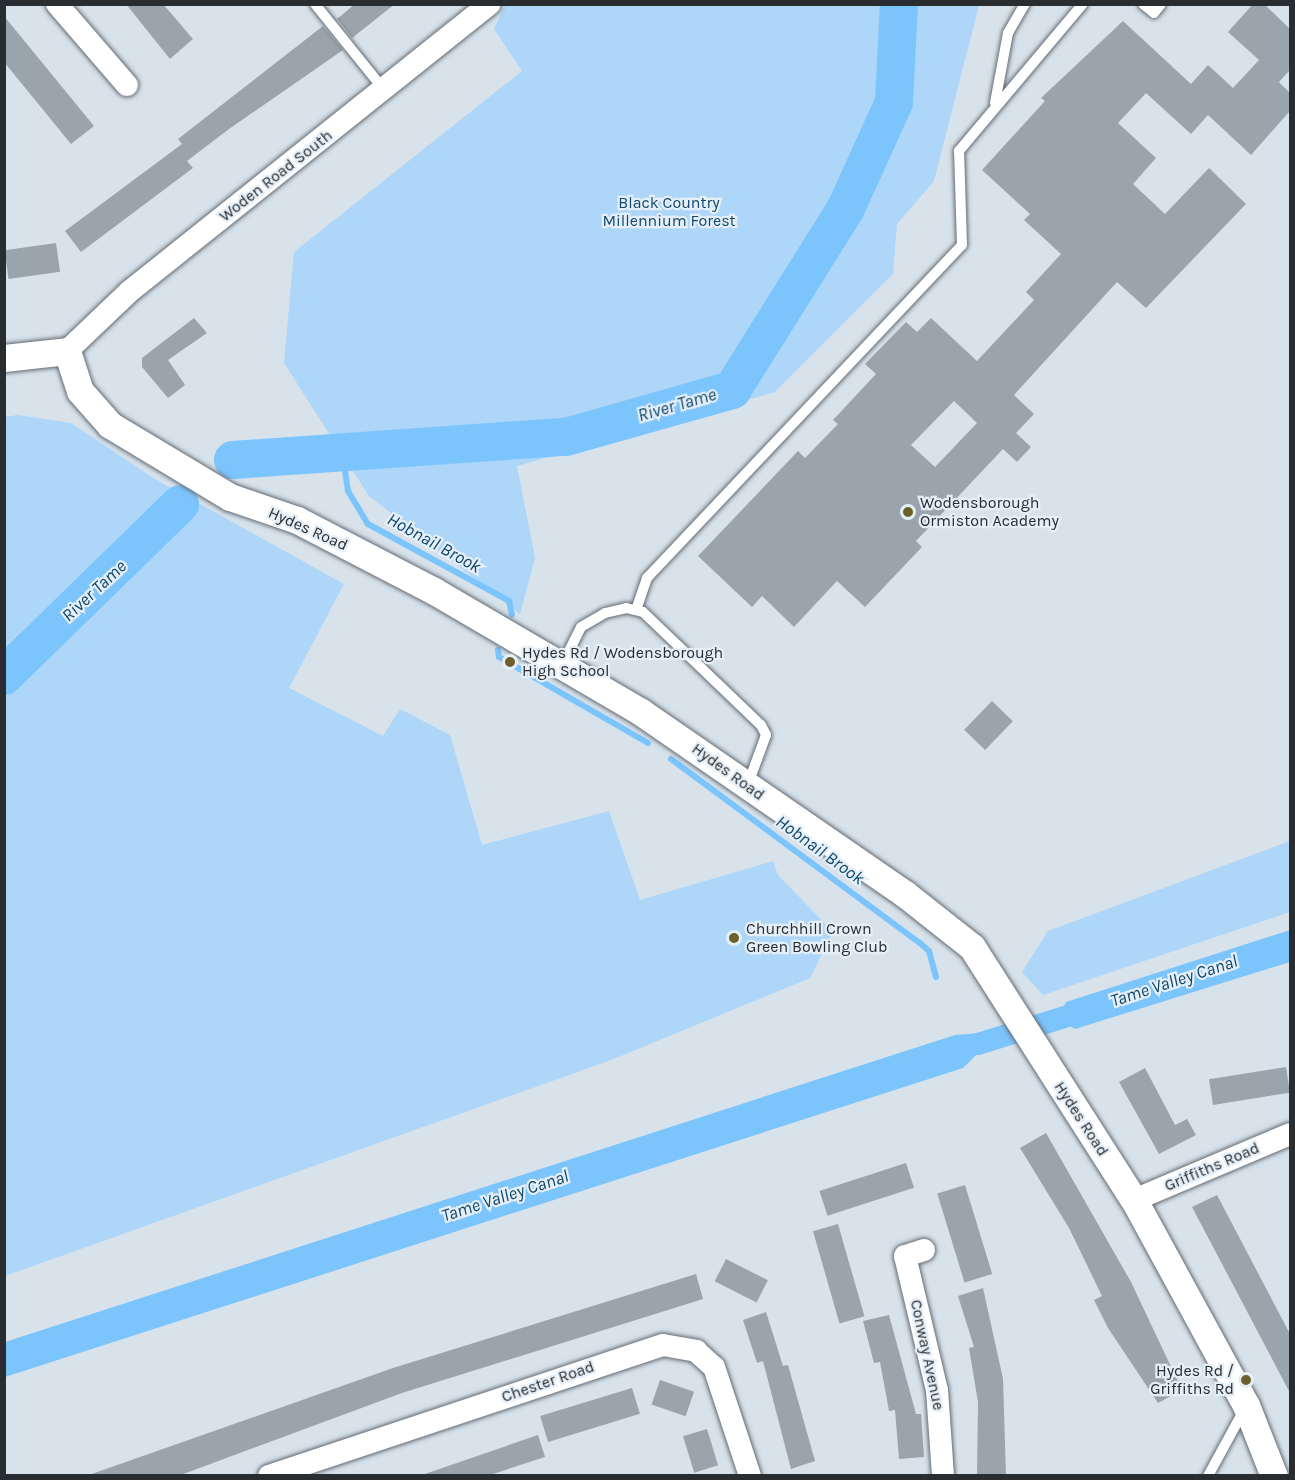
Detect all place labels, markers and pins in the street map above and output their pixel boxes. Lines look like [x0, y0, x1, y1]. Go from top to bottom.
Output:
place label: Wodensborough Ormiston Academy [920, 493, 1059, 531]
marker: Wodensborough Ormiston Academy [901, 505, 915, 519]
place label: Hydes Rd / Wodensborough High School [522, 643, 723, 681]
marker: Hydes Rd / Wodensborough High School [503, 655, 517, 669]
place label: Churchhill Crown Green Bowling Club [746, 919, 887, 957]
marker: Churchhill Crown Green Bowling Club [727, 931, 741, 945]
place label: Hydes Rd / Griffiths Rd [1150, 1361, 1234, 1399]
marker: Hydes Rd / Griffiths Rd [1239, 1373, 1253, 1387]

